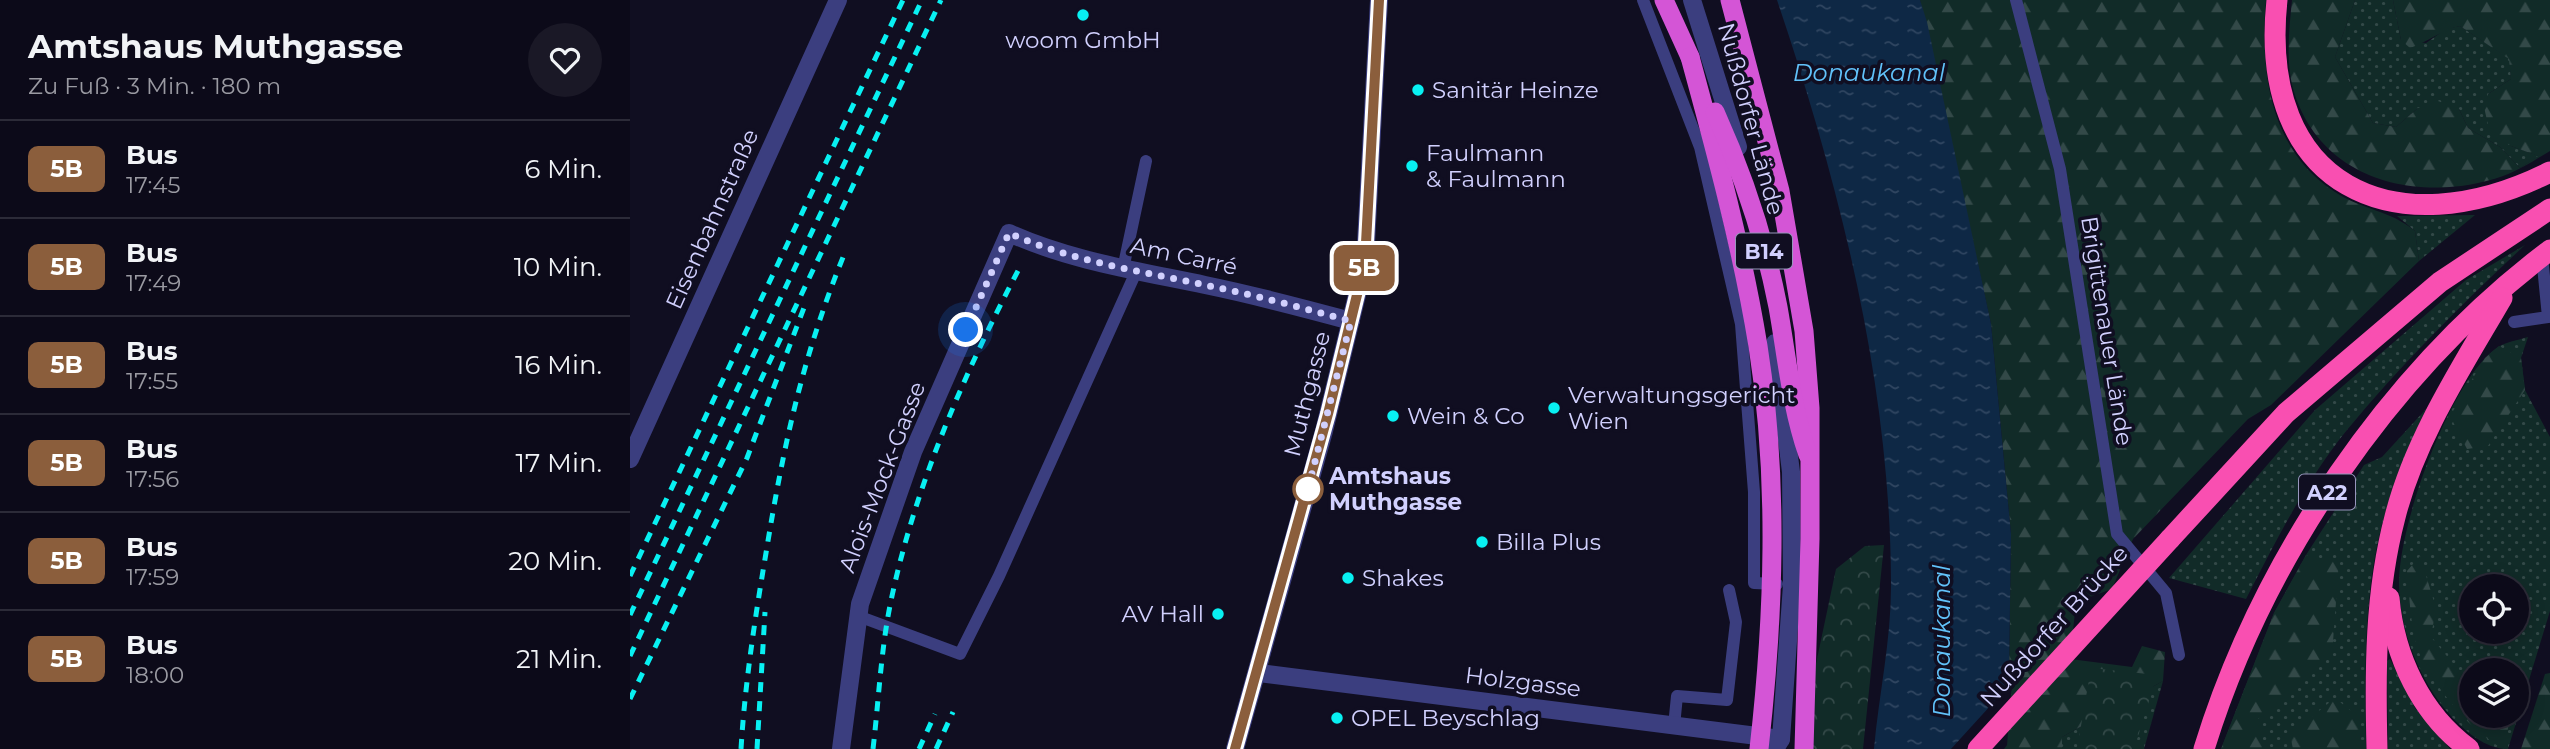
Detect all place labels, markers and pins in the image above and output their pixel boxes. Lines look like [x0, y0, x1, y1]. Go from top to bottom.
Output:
marker: woom GmbH [1075, 7, 1091, 23]
place label: woom GmbH [1005, 26, 1161, 54]
place label: Sanitär Heinze [1432, 76, 1599, 104]
marker: Sanitär Heinze [1410, 82, 1426, 98]
place label: Faulmann & Faulmann [1426, 139, 1566, 193]
marker: Faulmann & Faulmann [1404, 158, 1420, 174]
place label: Verwaltungsgericht Wien [1568, 381, 1795, 435]
marker: Verwaltungsgericht Wien [1546, 400, 1562, 416]
place label: Wein & Co [1407, 402, 1525, 430]
marker: Wein & Co [1385, 408, 1401, 424]
place label: Amtshaus Muthgasse [1328, 462, 1462, 516]
marker: Amtshaus Muthgasse [1293, 474, 1323, 504]
place label: Billa Plus [1496, 528, 1601, 556]
marker: Billa Plus [1474, 534, 1490, 550]
place label: Shakes [1362, 564, 1444, 592]
marker: Shakes [1340, 570, 1356, 586]
place label: AV Hall [1122, 600, 1204, 628]
marker: AV Hall [1210, 606, 1226, 622]
place label: OPEL Beyschlag [1351, 704, 1540, 732]
marker: OPEL Beyschlag [1329, 710, 1345, 726]

